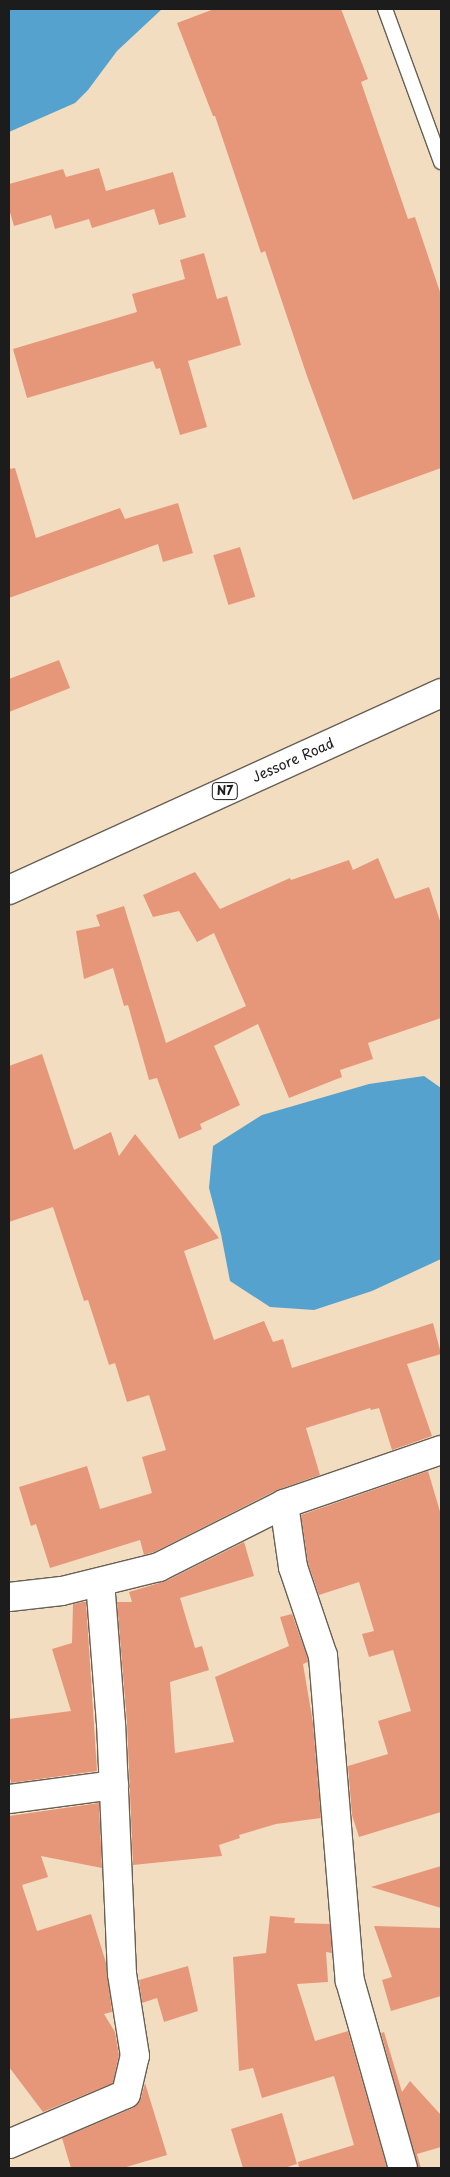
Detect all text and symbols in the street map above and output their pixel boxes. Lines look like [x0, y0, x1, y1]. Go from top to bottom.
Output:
street label: Jessore Road [249, 734, 337, 786]
road number: N7 [211, 781, 239, 800]

